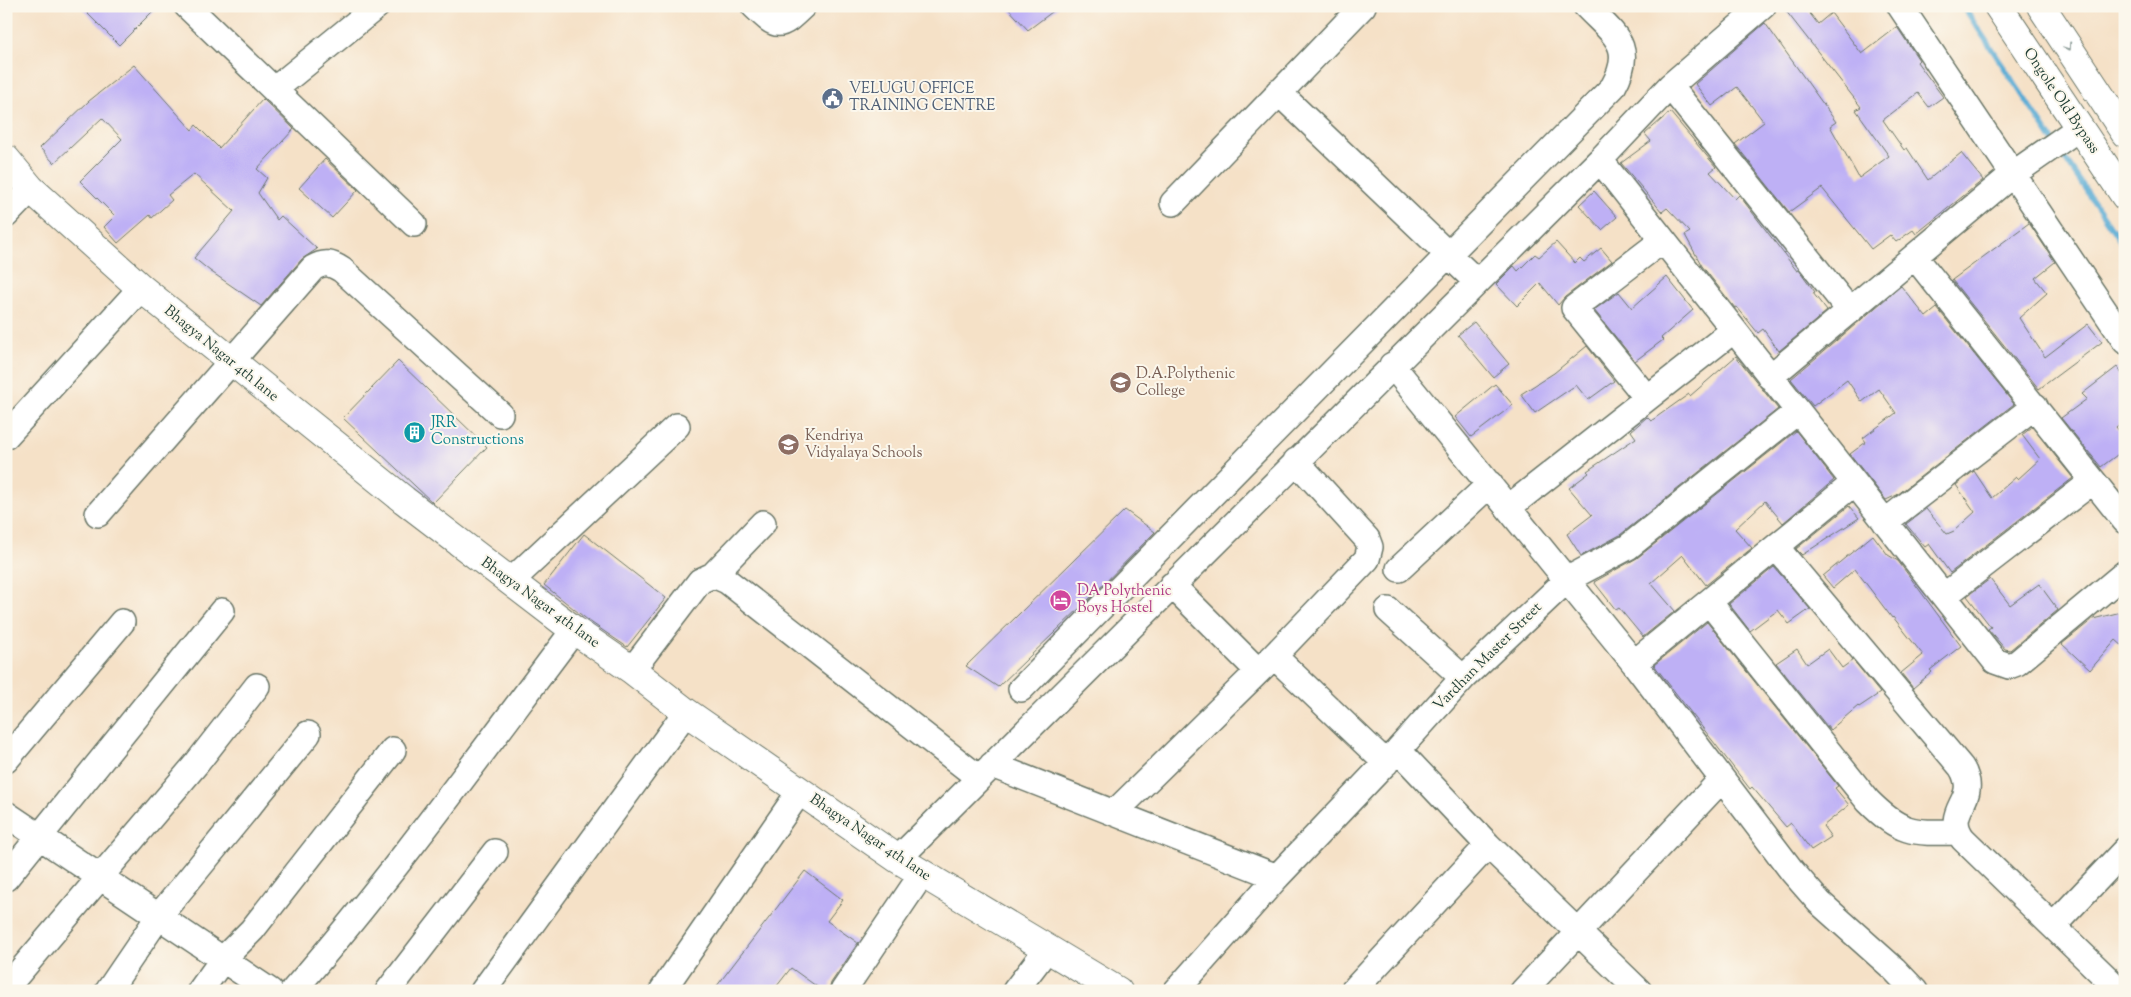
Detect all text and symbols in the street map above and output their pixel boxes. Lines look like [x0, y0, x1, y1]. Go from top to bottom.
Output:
one-way arrow [2062, 41, 2071, 51]
street label: Ongole Old Bypass [2018, 44, 2104, 158]
place label: VELUGU OFFICE TRAINING CENTRE [849, 79, 995, 117]
public building icon: VELUGU OFFICE TRAINING CENTRE [821, 86, 845, 110]
street label: Bhagya Nagar 4th lane [159, 301, 283, 407]
place label: D.A.Polythenic College [1136, 364, 1235, 402]
school or university icon: D.A.Polythenic College [1108, 371, 1132, 395]
place label: JRR Constructions [430, 413, 524, 451]
building icon: JRR Constructions [403, 420, 427, 444]
place label: Kendriya Vidyalaya Schools [805, 426, 922, 464]
school or university icon: Kendriya Vidyalaya Schools [777, 433, 801, 457]
street label: Bhagya Nagar 4th lane [476, 553, 604, 653]
place label: DA Polythenic Boys Hostel [1077, 581, 1172, 619]
hotel icon: DA Polythenic Boys Hostel [1049, 588, 1073, 612]
street label: Vardhan Master Street [1429, 598, 1547, 716]
street label: Bhagya Nagar 4th lane [805, 789, 935, 887]

